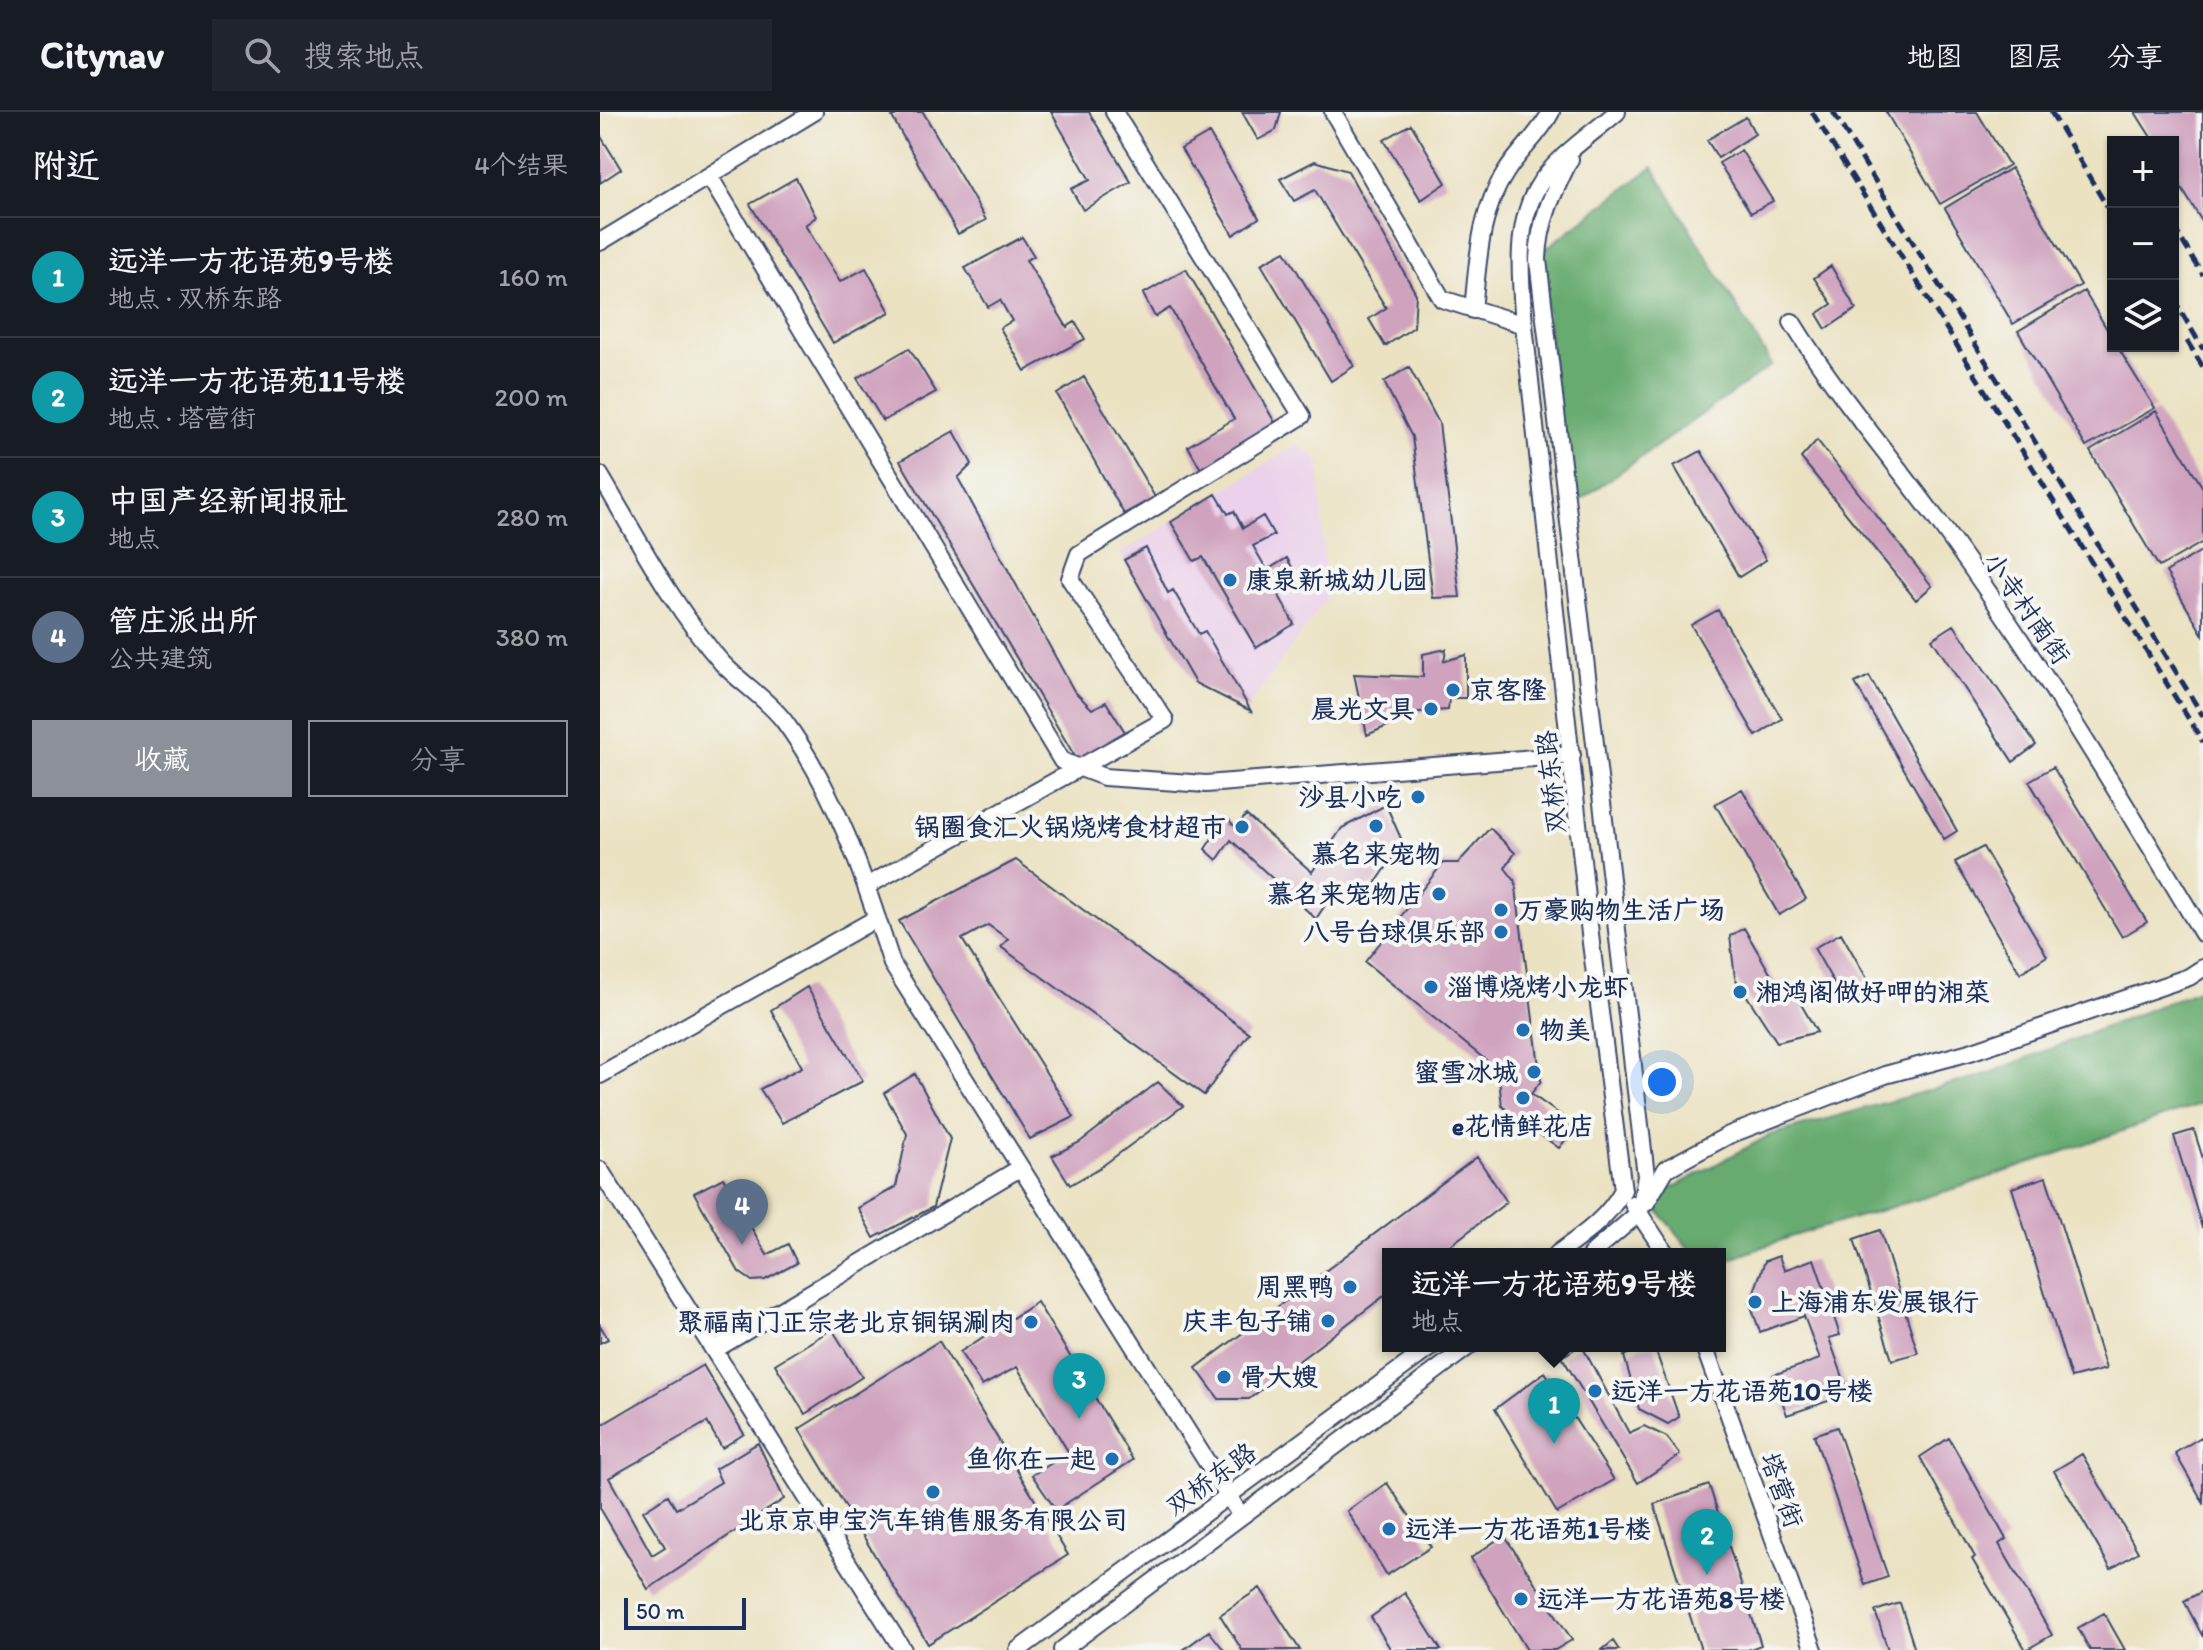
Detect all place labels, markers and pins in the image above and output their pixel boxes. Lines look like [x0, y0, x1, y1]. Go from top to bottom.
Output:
place label: 康泉新城幼儿园 [1246, 564, 1428, 596]
marker: 康泉新城幼儿园 [1221, 571, 1239, 589]
place label: 京客隆 [1469, 674, 1547, 706]
marker: 京客隆 [1444, 681, 1462, 699]
place label: 晨光文具 [1311, 693, 1415, 725]
marker: 晨光文具 [1422, 700, 1440, 718]
place label: 沙县小吃 [1298, 781, 1402, 813]
marker: 沙县小吃 [1409, 788, 1427, 806]
place label: 锅圈食汇火锅烧烤食材超市 [914, 811, 1226, 843]
marker: 慕名来宠物 [1367, 817, 1385, 835]
marker: 锅圈食汇火锅烧烤食材超市 [1233, 818, 1251, 836]
place label: 慕名来宠物 [1311, 838, 1441, 870]
place label: 慕名来宠物店 [1267, 878, 1423, 910]
marker: 慕名来宠物店 [1430, 885, 1448, 903]
place label: 万豪购物生活广场 [1517, 894, 1725, 926]
marker: 万豪购物生活广场 [1492, 901, 1510, 919]
place label: 八号台球俱乐部 [1303, 916, 1485, 948]
marker: 八号台球俱乐部 [1492, 923, 1510, 941]
place label: 淄博烧烤小龙虾 [1447, 971, 1629, 1003]
place label: 湘鸿阁做好呷的湘菜 [1756, 976, 1990, 1008]
marker: 淄博烧烤小龙虾 [1422, 978, 1440, 996]
marker: 湘鸿阁做好呷的湘菜 [1731, 983, 1749, 1001]
place label: 物美 [1539, 1014, 1591, 1046]
marker: 物美 [1514, 1021, 1532, 1039]
place label: 蜜雪冰城 [1414, 1056, 1518, 1088]
marker: 蜜雪冰城 [1525, 1063, 1543, 1081]
marker: e花情鲜花店 [1514, 1089, 1532, 1107]
place label: e花情鲜花店 [1452, 1110, 1594, 1142]
pin: 4 [716, 1179, 768, 1245]
place label: 周黑鸭 [1256, 1271, 1334, 1303]
marker: 周黑鸭 [1341, 1278, 1359, 1296]
place label: 上海浦东发展银行 [1771, 1286, 1979, 1318]
marker: 上海浦东发展银行 [1746, 1293, 1764, 1311]
place label: 庆丰包子铺 [1182, 1305, 1312, 1337]
place label: 聚福南门正宗老北京铜锅涮肉 [677, 1306, 1015, 1338]
marker: 庆丰包子铺 [1319, 1312, 1337, 1330]
marker: 聚福南门正宗老北京铜锅涮肉 [1022, 1313, 1040, 1331]
pin: 3 [1053, 1353, 1105, 1419]
place label: 骨大嫂 [1240, 1361, 1318, 1393]
marker: 骨大嫂 [1215, 1368, 1233, 1386]
place label: 远洋一方花语苑10号楼 [1611, 1375, 1873, 1407]
pin: 1 [1528, 1378, 1580, 1444]
marker: 远洋一方花语苑10号楼 [1586, 1382, 1604, 1400]
place label: 鱼你在一起 [966, 1443, 1096, 1475]
marker: 鱼你在一起 [1103, 1450, 1121, 1468]
marker: 北京京申宝汽车销售服务有限公司 [924, 1483, 942, 1501]
place label: 北京京申宝汽车销售服务有限公司 [738, 1504, 1128, 1536]
pin: 2 [1681, 1509, 1733, 1575]
place label: 远洋一方花语苑1号楼 [1405, 1513, 1651, 1545]
marker: 远洋一方花语苑1号楼 [1380, 1520, 1398, 1538]
place label: 远洋一方花语苑8号楼 [1537, 1583, 1785, 1615]
marker: 远洋一方花语苑8号楼 [1512, 1590, 1530, 1608]

